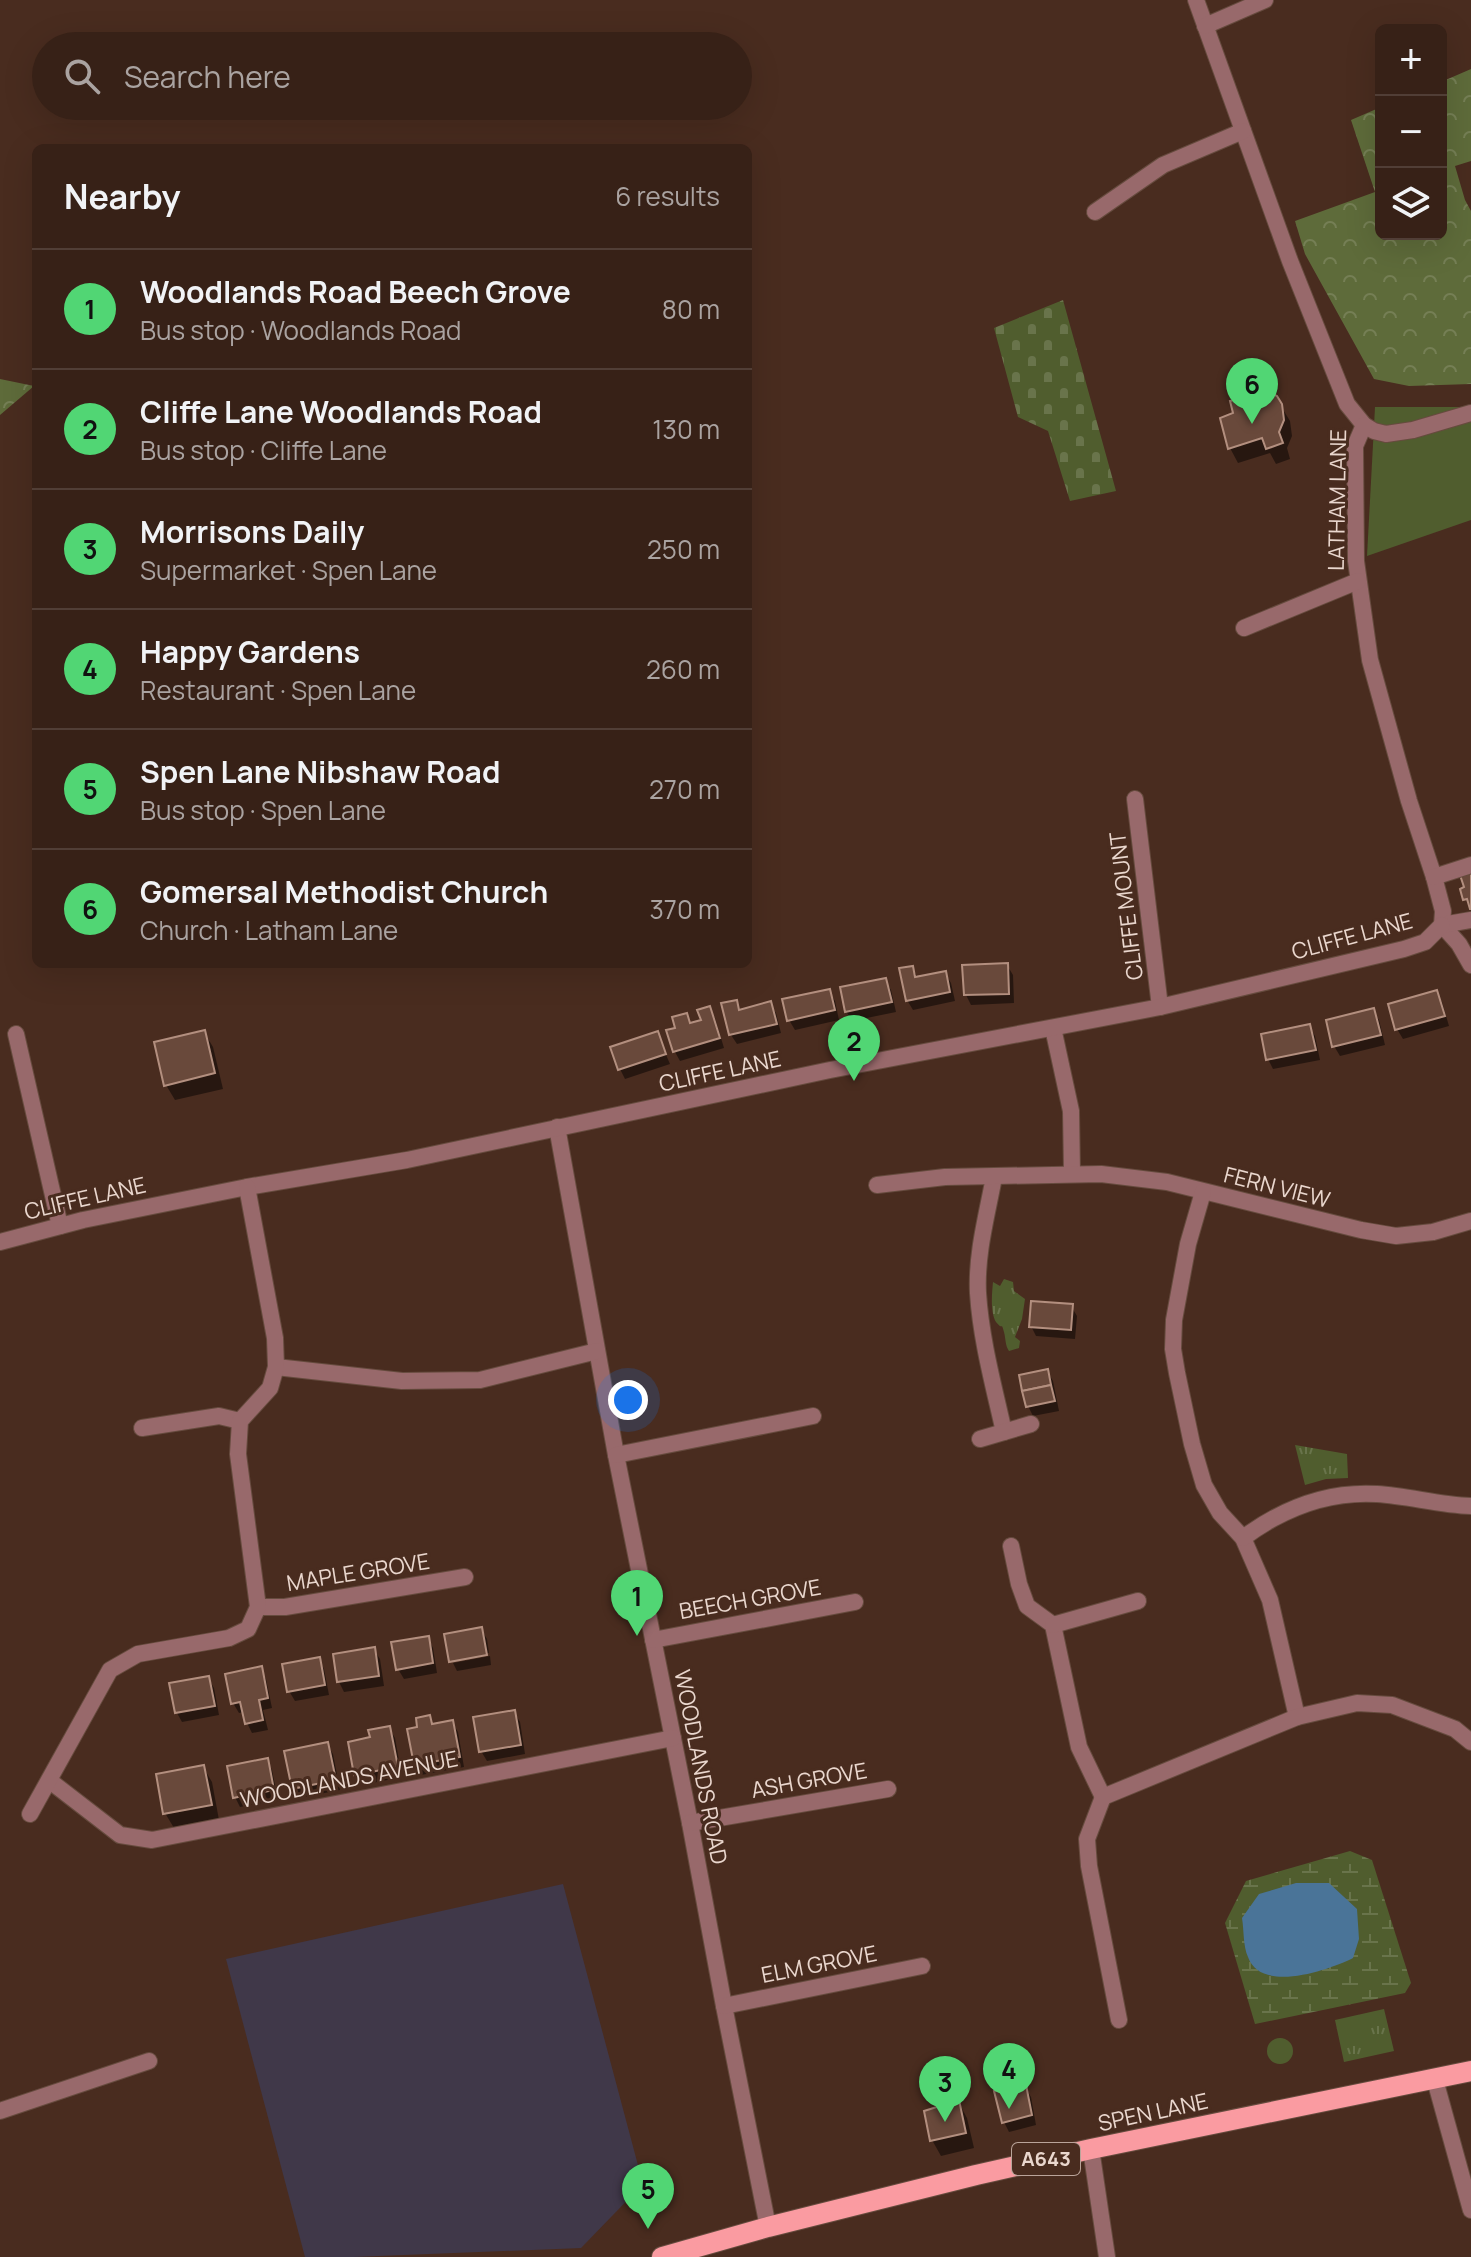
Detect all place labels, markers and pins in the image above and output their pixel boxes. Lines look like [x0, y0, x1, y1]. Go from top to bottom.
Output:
pin: 6 [1226, 358, 1278, 424]
pin: 2 [828, 1015, 880, 1081]
pin: 1 [611, 1570, 663, 1636]
pin: 4 [983, 2043, 1035, 2109]
pin: 3 [919, 2056, 971, 2122]
pin: 5 [622, 2163, 674, 2229]

